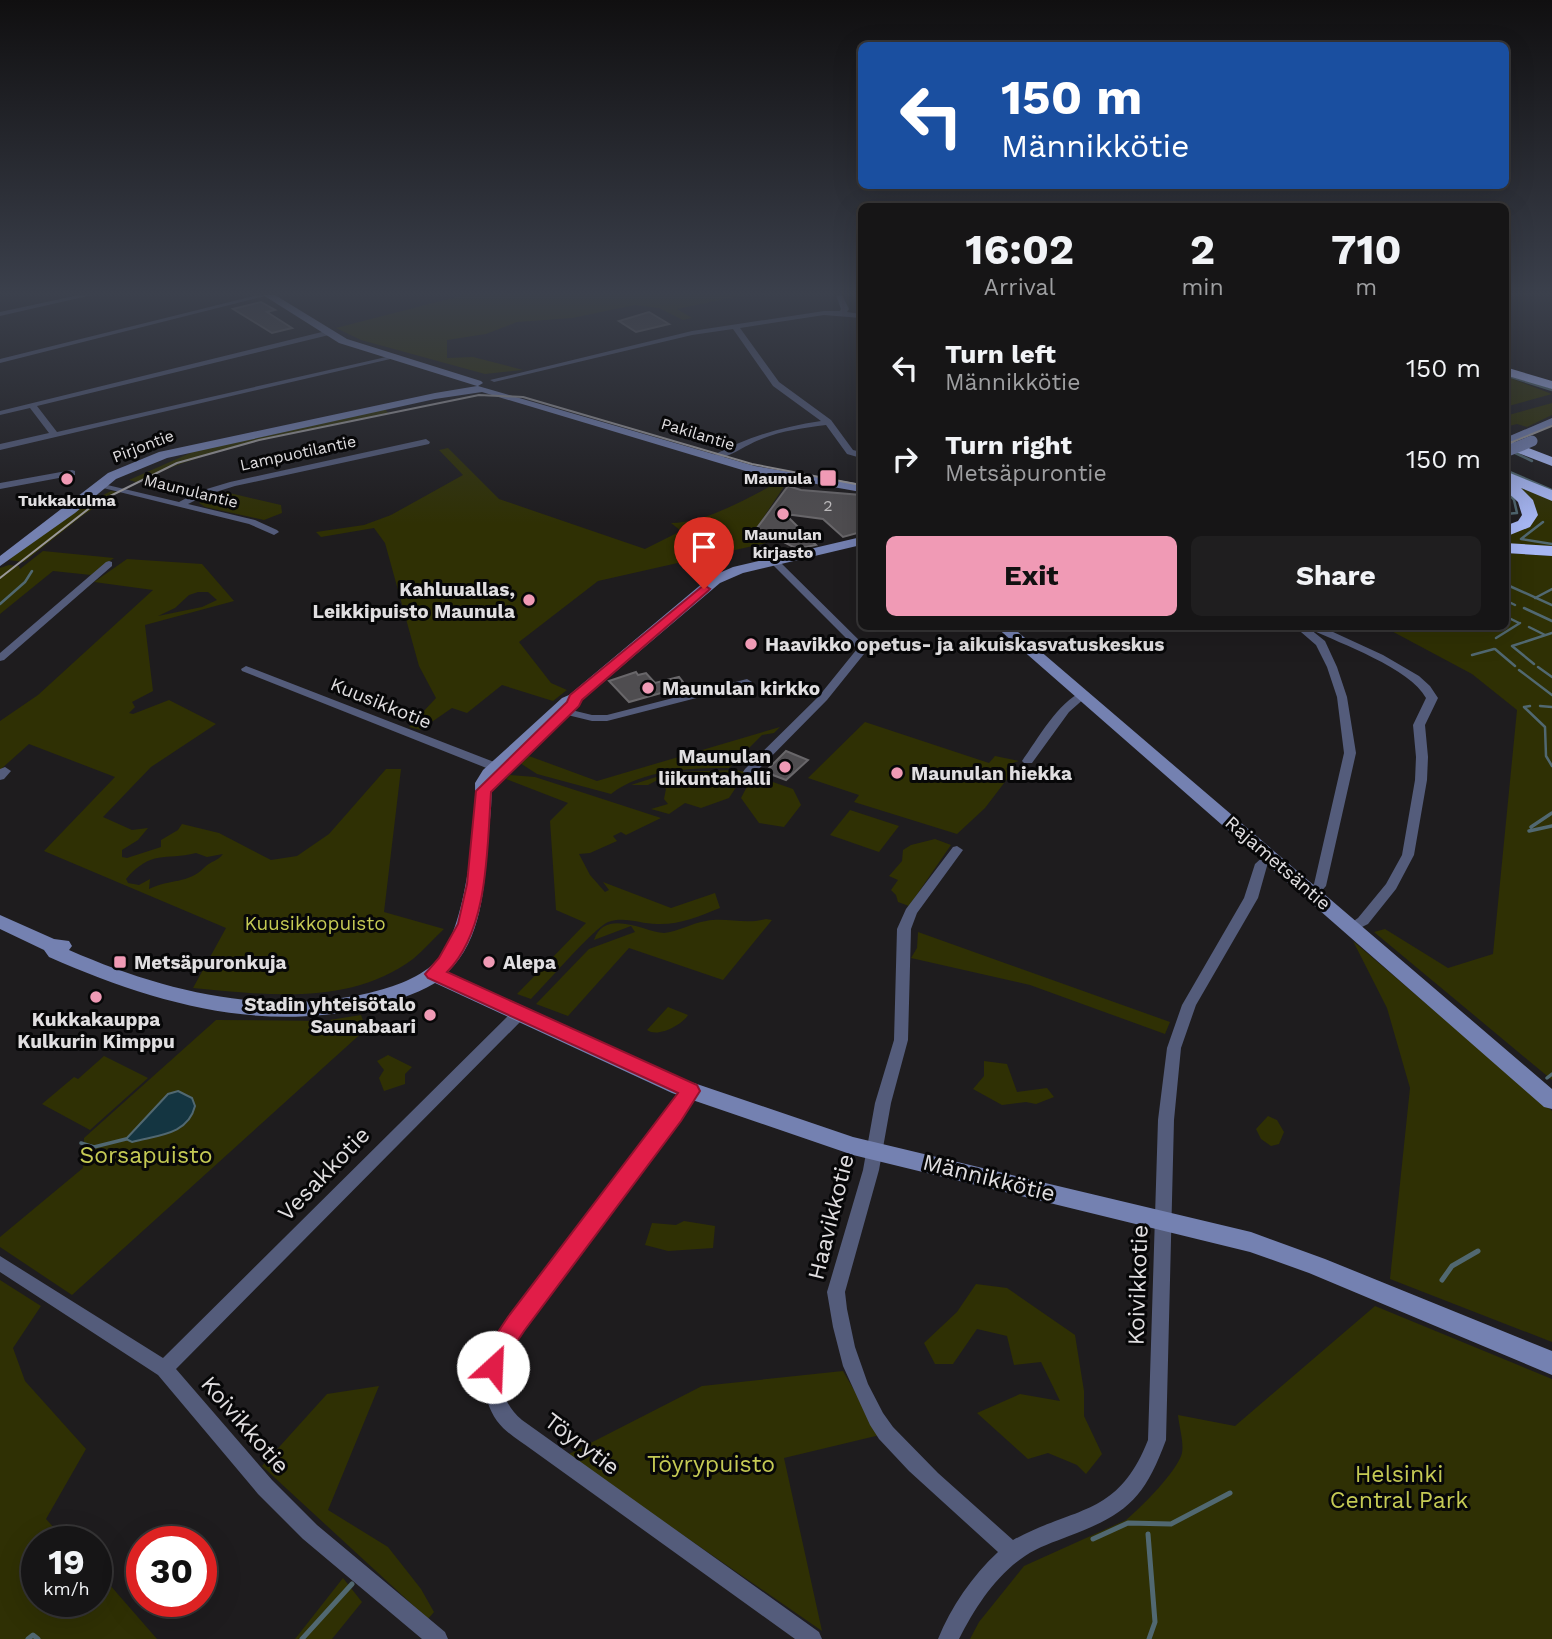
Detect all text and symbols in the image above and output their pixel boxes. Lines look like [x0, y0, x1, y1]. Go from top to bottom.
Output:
text: 150 m [1001, 68, 1142, 126]
icon: left [886, 70, 977, 161]
text: Männikkötie [1001, 127, 1189, 165]
text: 16:02 [965, 225, 1074, 274]
text: 2 [1190, 225, 1215, 274]
text: 710 [1331, 225, 1402, 274]
text: Arrival [984, 274, 1056, 301]
text: min [1181, 274, 1224, 301]
text: m [1355, 274, 1377, 301]
text: Turn left [945, 339, 1056, 369]
icon: left [886, 349, 924, 387]
text: 150 m [1406, 353, 1481, 383]
text: Männikkötie [945, 369, 1080, 396]
street label: Pakilantie [659, 414, 737, 454]
street label: Pirjontie [110, 426, 176, 466]
text: Turn right [945, 430, 1072, 460]
street label: Lampuotilantie [238, 431, 358, 475]
icon: right [886, 440, 924, 478]
text: 150 m [1406, 444, 1481, 474]
text: Metsäpurontie [945, 460, 1107, 487]
marker: Maunula [818, 468, 838, 488]
place label: Maunula [744, 469, 813, 488]
street label: Maunulantie [142, 470, 240, 512]
marker: Tukkakulma [59, 471, 75, 487]
place label: Tukkakulma [18, 491, 117, 510]
house number: 2 [823, 496, 833, 515]
marker: Maunulan kirjasto [775, 506, 791, 522]
pin [674, 517, 734, 589]
place label: Maunulan kirjasto [744, 525, 822, 562]
icon: arrive [685, 528, 723, 566]
button: Exit [886, 536, 1177, 616]
button: Share [1191, 536, 1481, 616]
place label: Kahluuallas, Leikkipuisto Maunula [313, 578, 515, 623]
marker: Kahluuallas, Leikkipuisto Maunula [521, 592, 537, 608]
place label: Haavikko opetus- ja aikuiskasvatuskeskus [765, 633, 1164, 656]
marker: Haavikko opetus- ja aikuiskasvatuskeskus [743, 636, 759, 652]
street label: Kuusikkotie [327, 672, 435, 734]
place label: Maunulan kirkko [662, 677, 820, 700]
marker: Maunulan kirkko [640, 680, 656, 696]
place label: Maunulan liikuntahalli [658, 745, 771, 790]
marker: Maunulan liikuntahalli [777, 759, 793, 775]
place label: Maunulan hiekka [911, 762, 1072, 785]
marker: Maunulan hiekka [889, 765, 905, 781]
street label: Rajametsäntie [1221, 811, 1335, 915]
park label: Kuusikkopuisto [244, 912, 386, 935]
place label: Metsäpuronkuja [134, 951, 286, 974]
place label: Alepa [503, 951, 556, 974]
marker: Metsäpuronkuja [112, 954, 128, 970]
marker: Alepa [481, 954, 497, 970]
marker: Kukkakauppa Kulkurin Kimppu [88, 989, 104, 1005]
place label: Stadin yhteisötalo Saunabaari [244, 993, 416, 1038]
marker: Stadin yhteisötalo Saunabaari [422, 1007, 438, 1023]
place label: Kukkakauppa Kulkurin Kimppu [17, 1008, 175, 1053]
street label: Vesakkotie [272, 1121, 376, 1227]
park label: Sorsapuisto [80, 1142, 212, 1169]
street label: Männikkötie [920, 1149, 1058, 1207]
street label: Haavikkotie [802, 1151, 860, 1283]
street label: Koivikkotie [1122, 1224, 1154, 1346]
position arrow [456, 1330, 530, 1404]
street label: Koivikkotie [195, 1371, 295, 1479]
street label: Töyrytie [539, 1407, 625, 1481]
park label: Töyrypuisto [647, 1451, 775, 1478]
park label: Helsinki Central Park [1330, 1461, 1468, 1514]
speed limit sign: 30 [126, 1526, 217, 1617]
text: 19 [48, 1541, 85, 1583]
text: km/h [43, 1578, 90, 1599]

